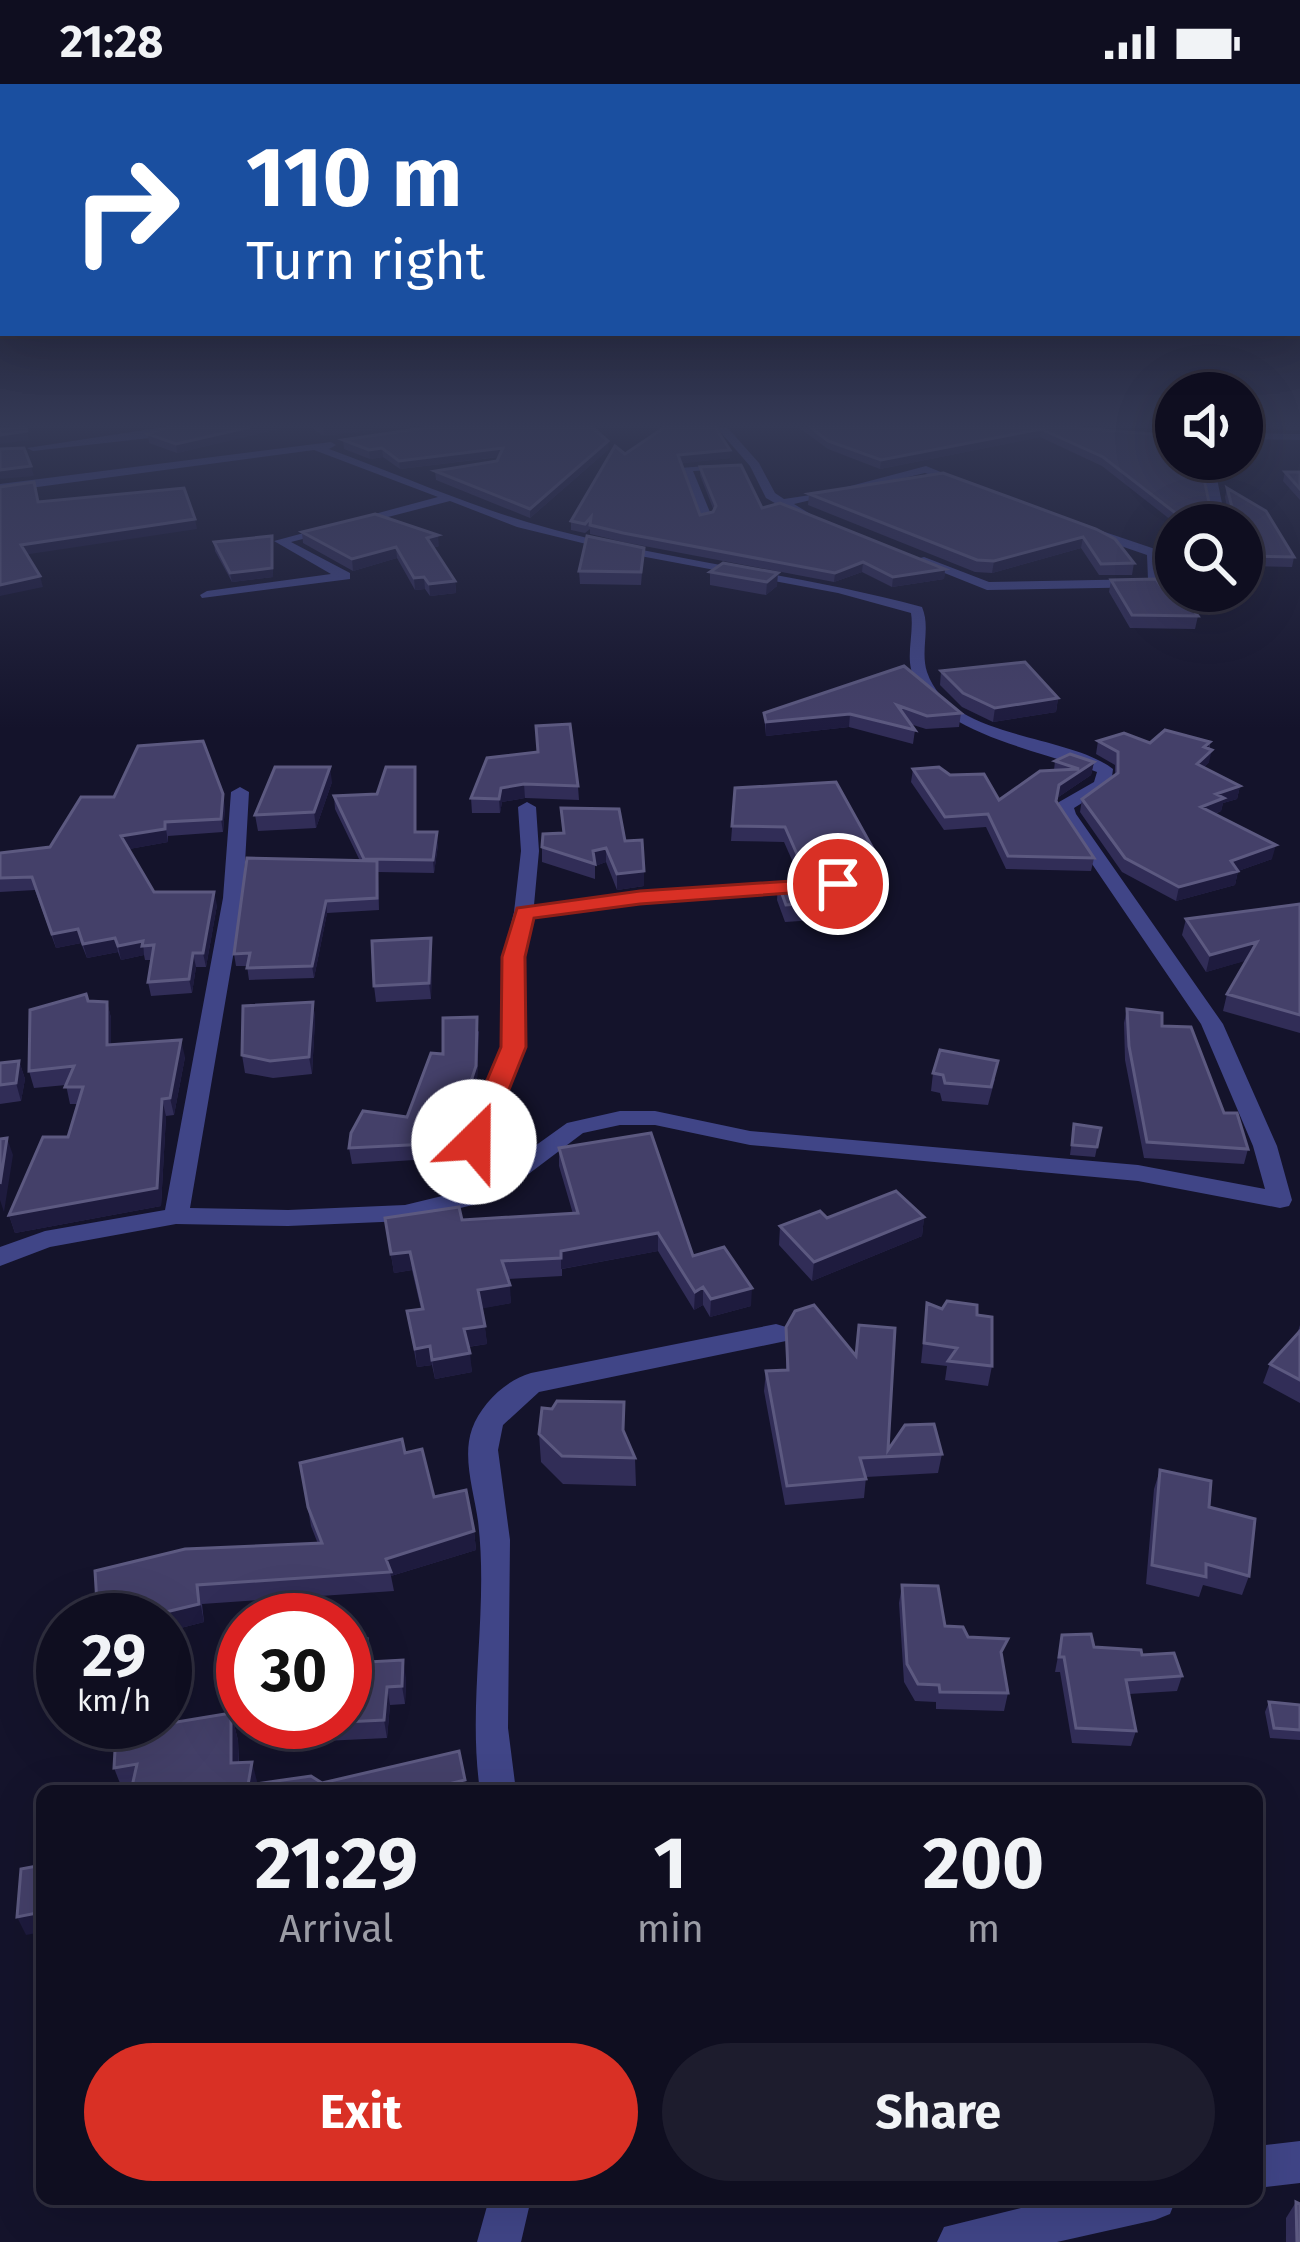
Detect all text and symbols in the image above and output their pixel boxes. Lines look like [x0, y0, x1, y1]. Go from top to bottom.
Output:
text: 21:28 [60, 15, 163, 69]
text: 110 m [246, 127, 462, 228]
icon: right [48, 132, 204, 288]
text: Turn right [246, 229, 485, 293]
map controls [1155, 372, 1263, 612]
button: sound [1155, 372, 1263, 480]
button: search [1155, 504, 1263, 612]
pin [787, 833, 889, 935]
icon: arrive [805, 851, 871, 917]
position arrow [411, 1079, 537, 1205]
speed limit sign: 30 [216, 1593, 372, 1749]
text: 29 [82, 1620, 146, 1692]
text: km/h [77, 1683, 151, 1719]
text: 21:29 [255, 1821, 418, 1907]
text: 1 [654, 1821, 687, 1907]
text: 200 [923, 1821, 1044, 1907]
text: Arrival [279, 1906, 393, 1952]
text: min [637, 1906, 704, 1952]
text: m [967, 1906, 1000, 1952]
button: Exit [84, 2043, 638, 2181]
button: Share [662, 2043, 1215, 2181]

